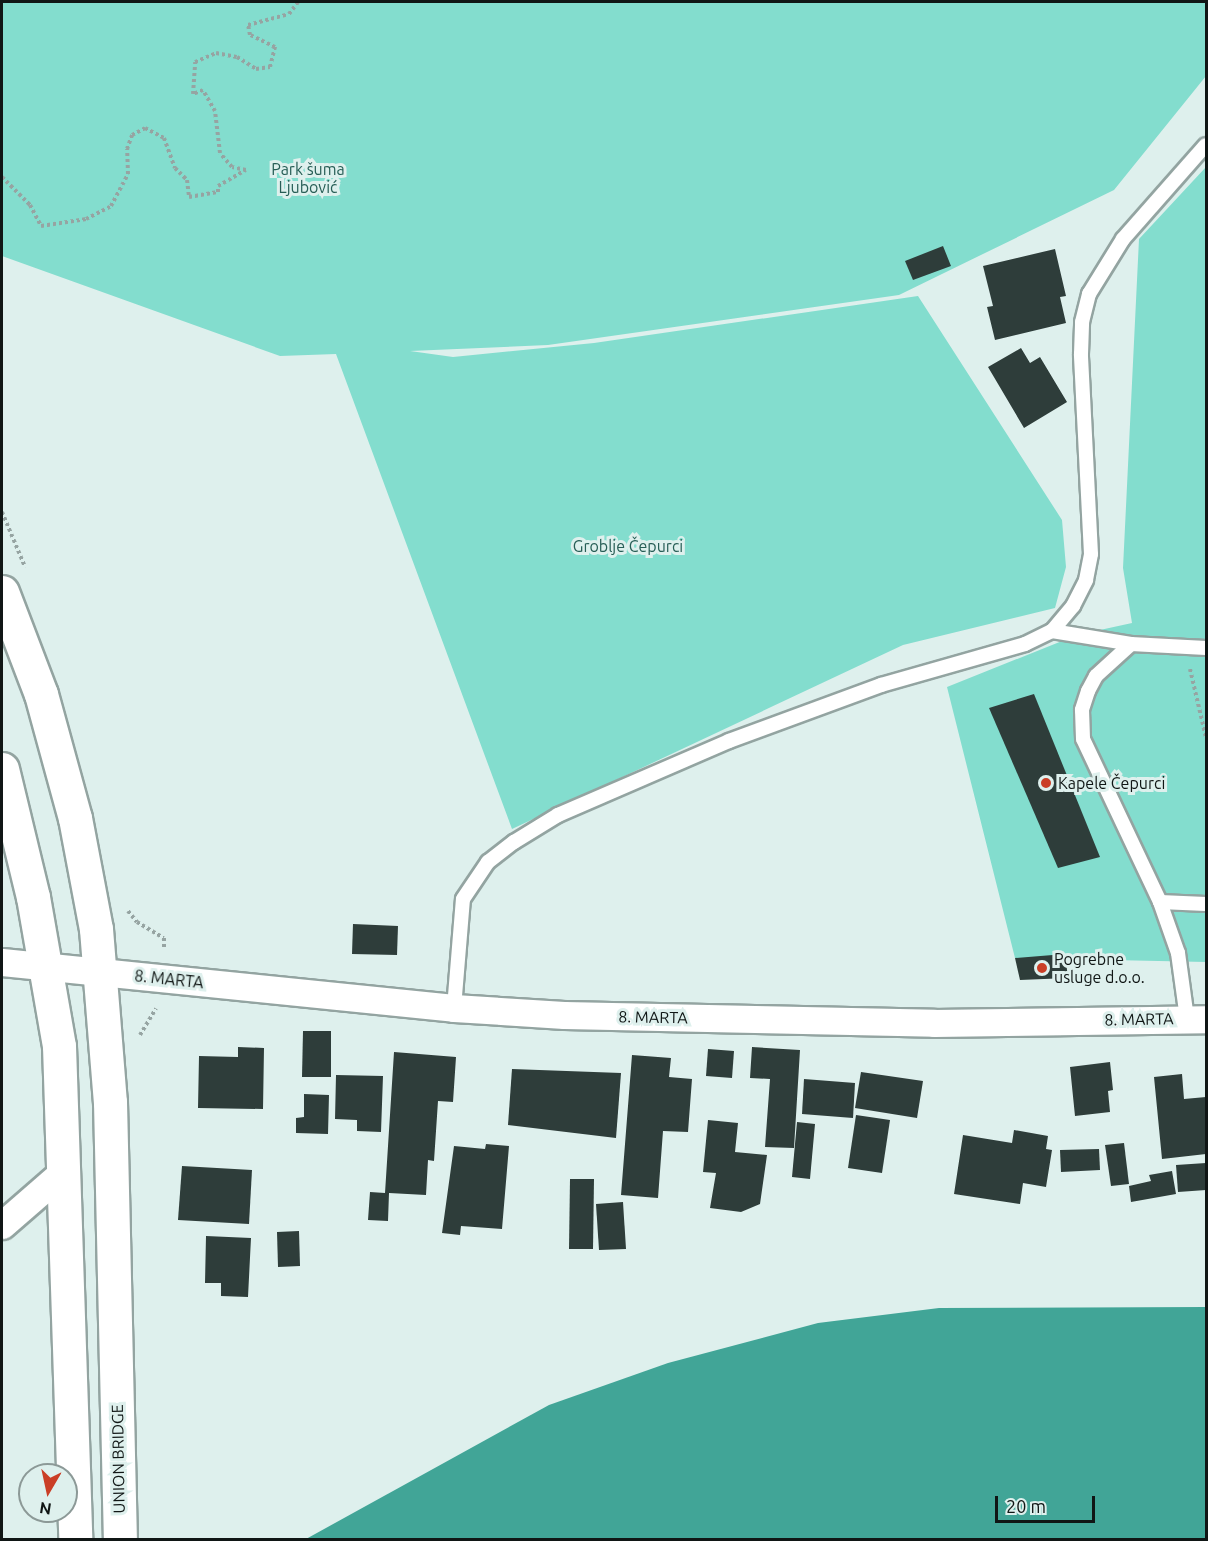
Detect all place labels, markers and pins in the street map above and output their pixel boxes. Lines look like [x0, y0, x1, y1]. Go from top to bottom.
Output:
place label: Kapele Čepurci [1058, 773, 1165, 793]
marker: Kapele Čepurci [1039, 776, 1053, 790]
place label: Pogrebne usluge d.o.o. [1054, 949, 1145, 987]
marker: Pogrebne usluge d.o.o. [1035, 961, 1049, 975]

